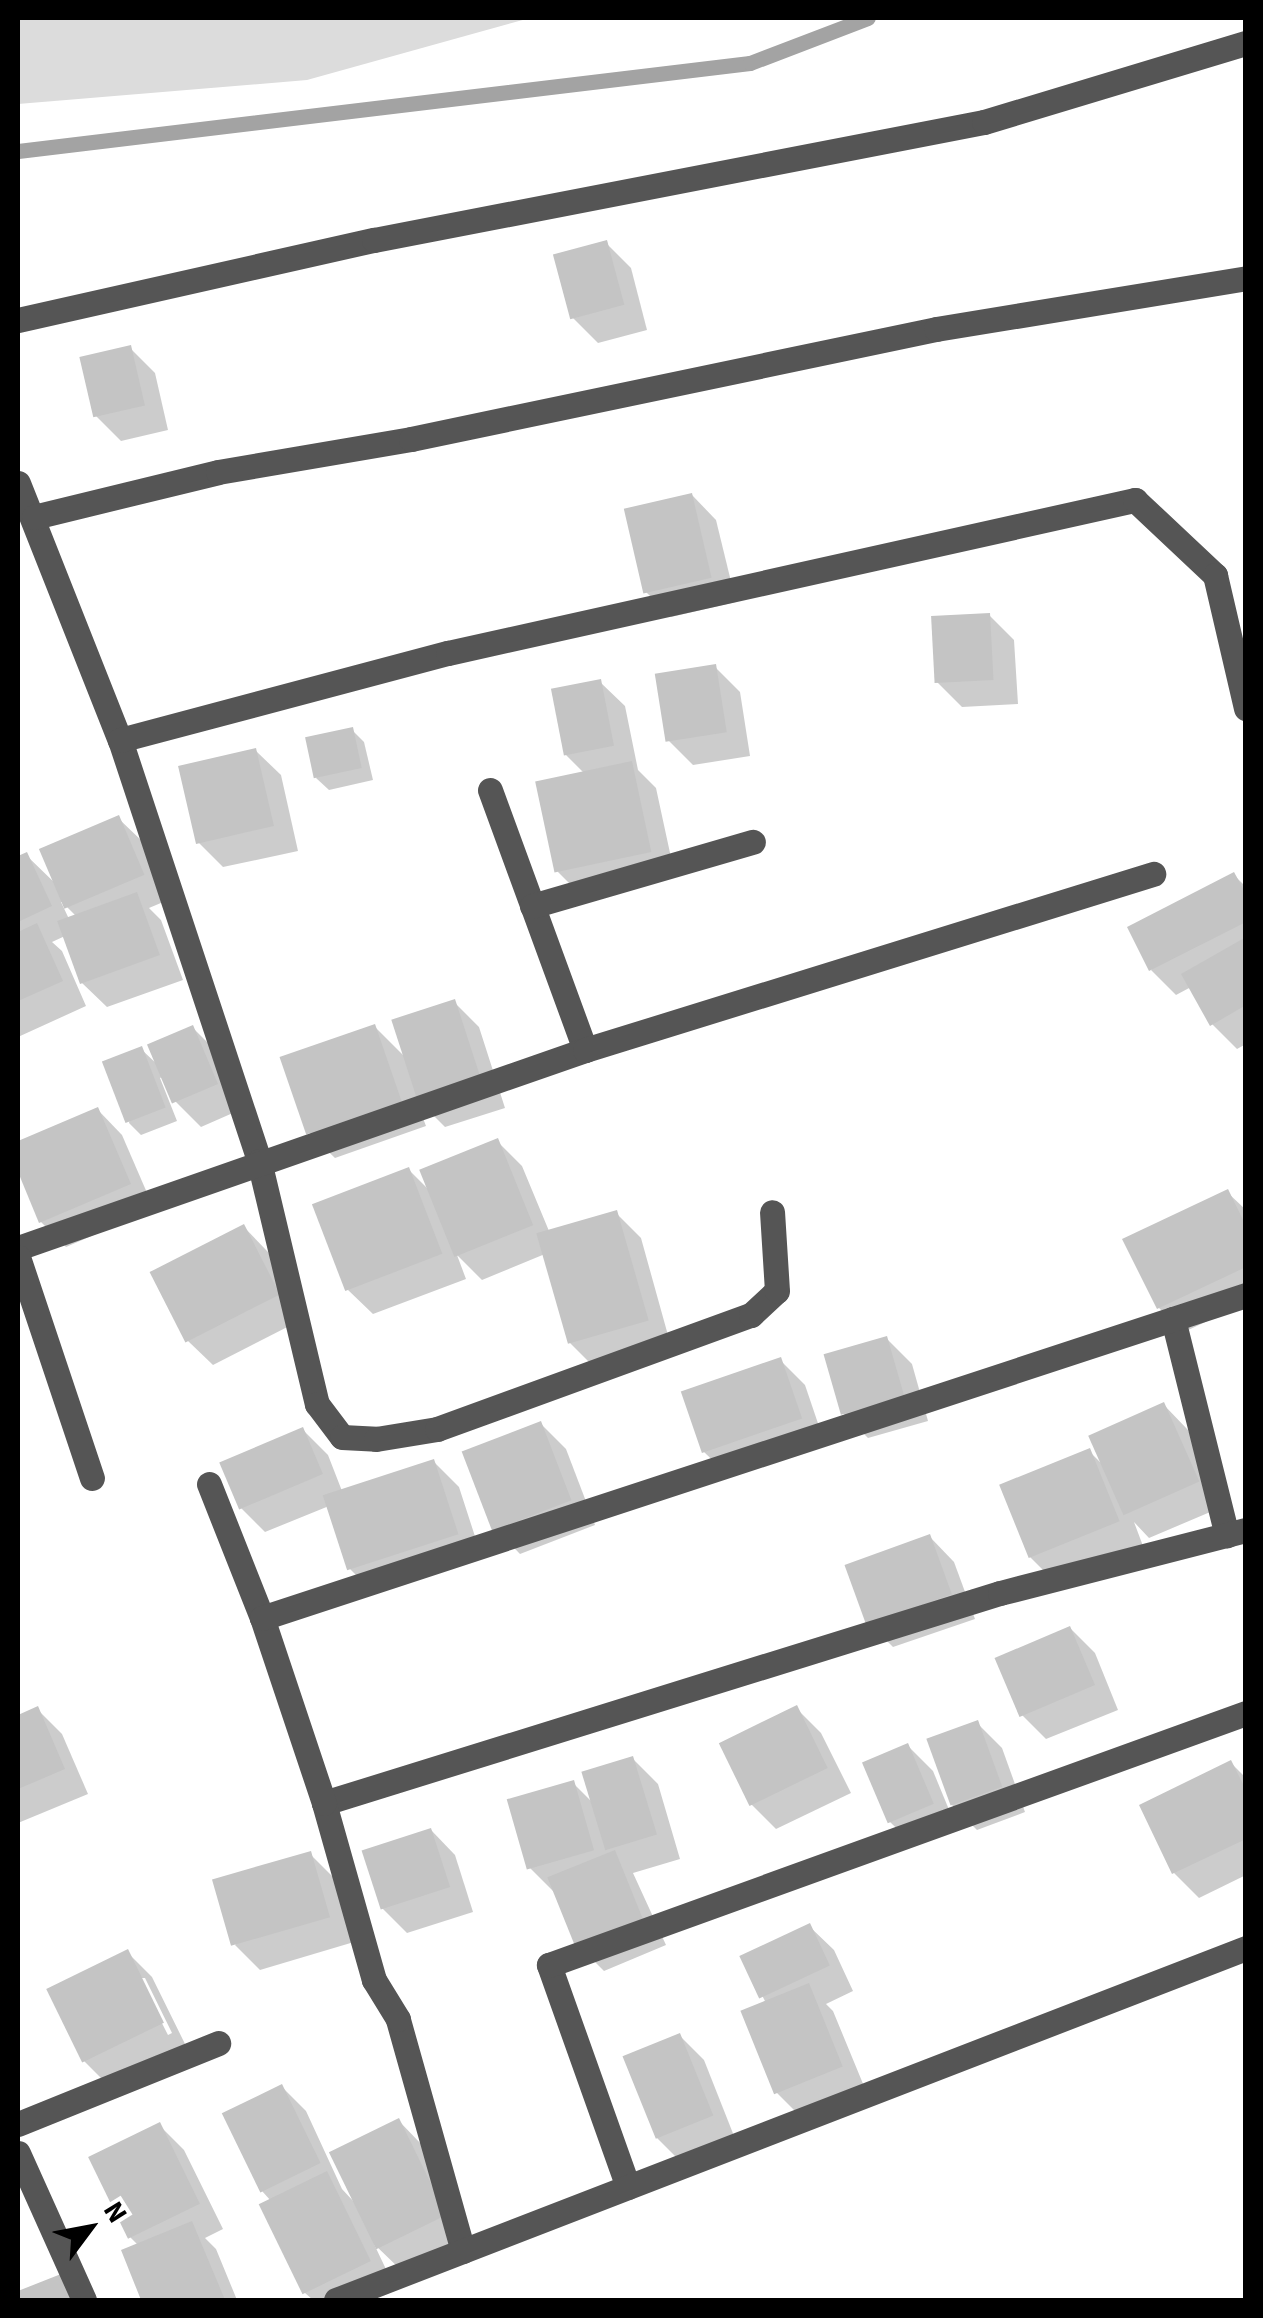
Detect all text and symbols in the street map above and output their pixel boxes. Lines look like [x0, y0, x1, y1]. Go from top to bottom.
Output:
north arrow [40, 2178, 140, 2278]
text: N [94, 2194, 137, 2231]

